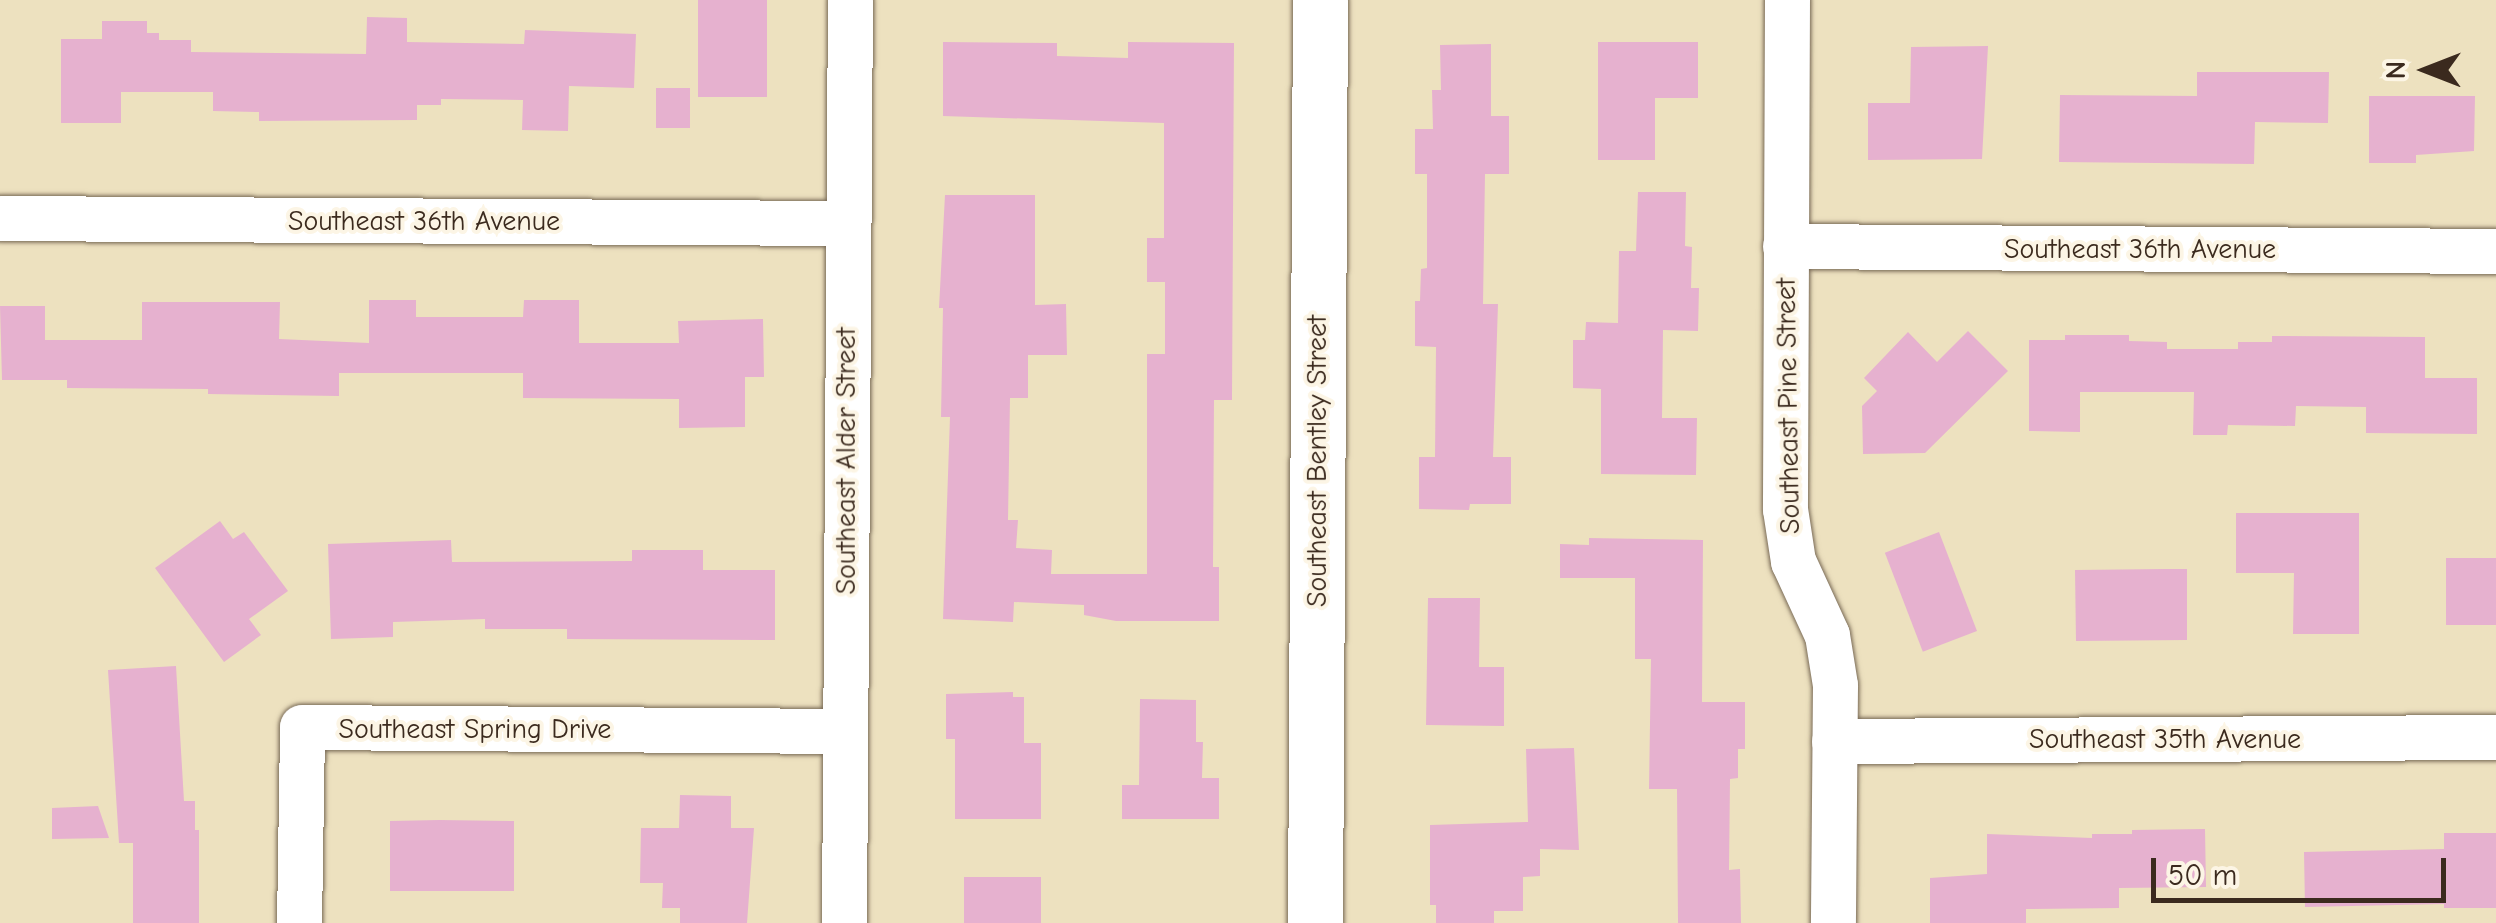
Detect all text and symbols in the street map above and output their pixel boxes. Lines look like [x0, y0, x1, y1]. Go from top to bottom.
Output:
north arrow [2376, 20, 2476, 120]
text: N [2380, 61, 2412, 79]
street label: Southeast 36th Avenue [288, 204, 560, 238]
street label: Southeast 36th Avenue [2004, 232, 2276, 266]
street label: Southeast Pine Street [1769, 278, 1807, 534]
street label: Southeast Bentley Street [1300, 315, 1334, 607]
street label: Southeast Alder Street [829, 328, 863, 594]
street label: Southeast Spring Drive [339, 712, 611, 746]
street label: Southeast 35th Avenue [2029, 722, 2301, 756]
scale bar [2156, 838, 2451, 900]
text: 50 m [2168, 858, 2237, 893]

